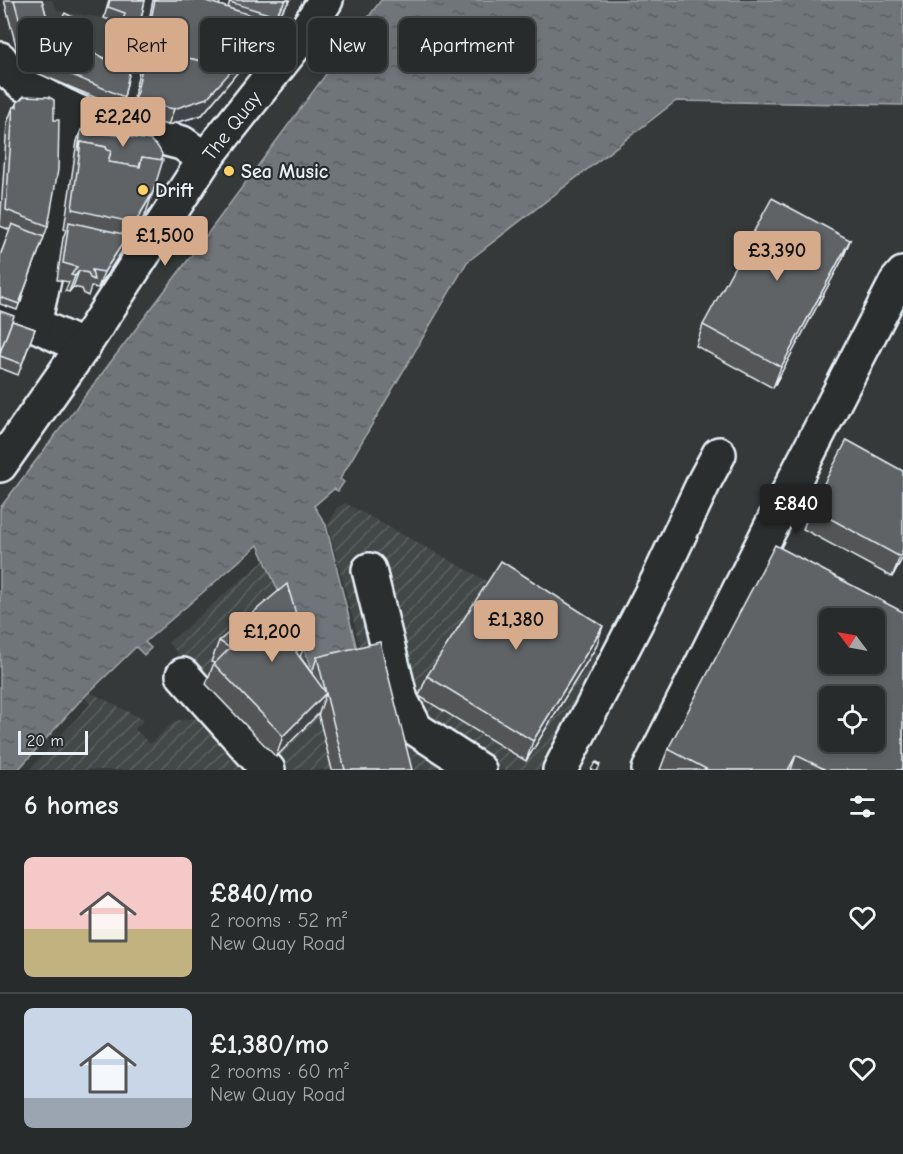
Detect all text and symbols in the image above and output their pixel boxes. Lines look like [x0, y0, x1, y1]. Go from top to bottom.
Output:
chip: Buy [18, 18, 93, 72]
chip: Rent [105, 18, 188, 72]
chip: Filters [200, 18, 296, 72]
chip: New [308, 18, 387, 72]
chip: Apartment [399, 18, 535, 72]
street label: The Quay [198, 87, 266, 165]
pin: £2,240 [74, 97, 172, 148]
text: £2,240 [94, 105, 152, 128]
place label: Sea Music [241, 160, 329, 183]
marker: Sea Music [222, 164, 236, 178]
place label: Drift [155, 179, 194, 202]
marker: Drift [136, 183, 150, 197]
pin: £1,500 [116, 216, 214, 267]
text: £1,500 [136, 224, 194, 247]
pin: £3,390 [728, 231, 826, 282]
text: £3,390 [748, 239, 806, 262]
pin: £840 [760, 484, 832, 535]
text: £840 [774, 492, 818, 515]
pin: £1,380 [467, 600, 565, 651]
text: £1,380 [488, 608, 544, 631]
north arrow [819, 608, 885, 674]
map controls [819, 608, 885, 752]
pin: £1,200 [223, 612, 321, 663]
text: £1,200 [243, 620, 301, 643]
button: locate [819, 686, 885, 752]
scale bar [18, 728, 88, 756]
text: 20 m [27, 732, 64, 750]
icon: filters [846, 790, 879, 823]
text: 6 homes [24, 791, 119, 821]
text: £840/mo [210, 879, 313, 909]
icon: home [72, 881, 144, 953]
icon: heart [846, 901, 879, 934]
text: 2 rooms · 52 m² [210, 909, 347, 932]
text: New Quay Road [210, 932, 345, 955]
text: £1,380/mo [210, 1030, 329, 1060]
icon: home [72, 1032, 144, 1104]
icon: heart [846, 1052, 879, 1085]
text: 2 rooms · 60 m² [210, 1060, 349, 1083]
text: New Quay Road [210, 1083, 345, 1106]

